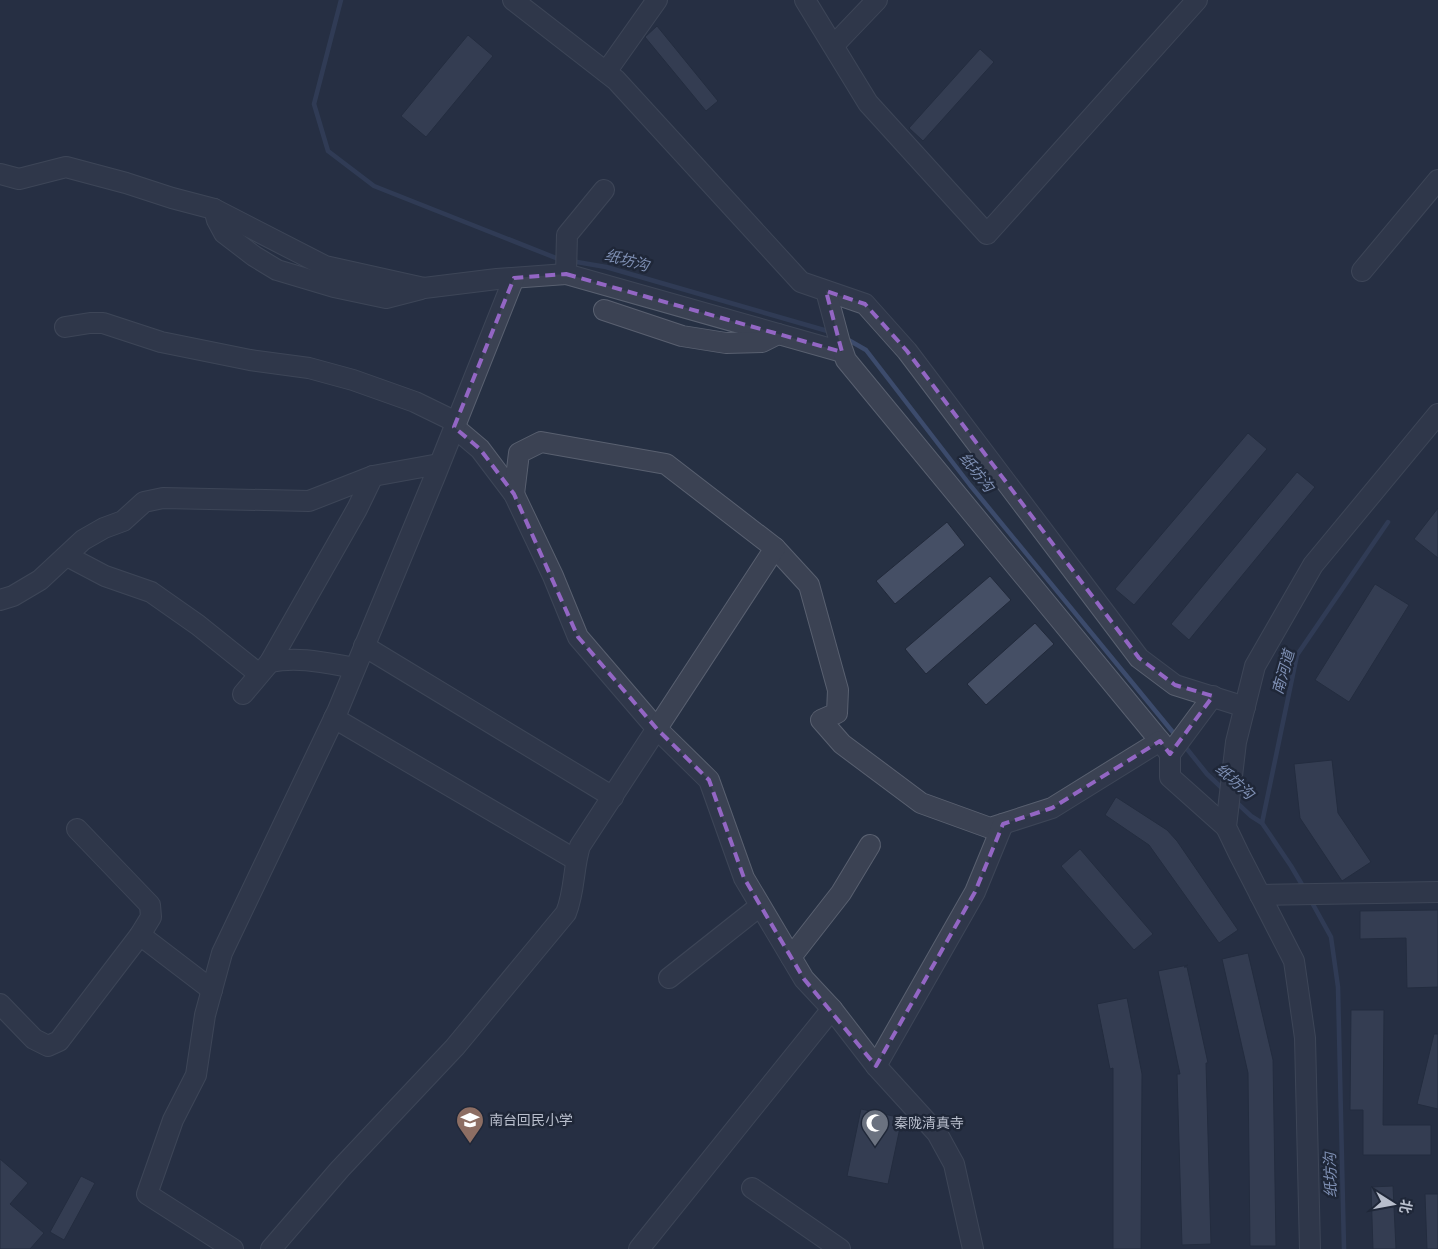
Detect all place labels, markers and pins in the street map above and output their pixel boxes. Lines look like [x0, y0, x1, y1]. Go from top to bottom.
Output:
school or university icon: 南台回民小学 [455, 1105, 485, 1144]
mosque icon: 秦陇清真寺 [860, 1108, 890, 1147]
place label: 南台回民小学 [489, 1111, 573, 1129]
place label: 秦陇清真寺 [894, 1114, 964, 1132]

